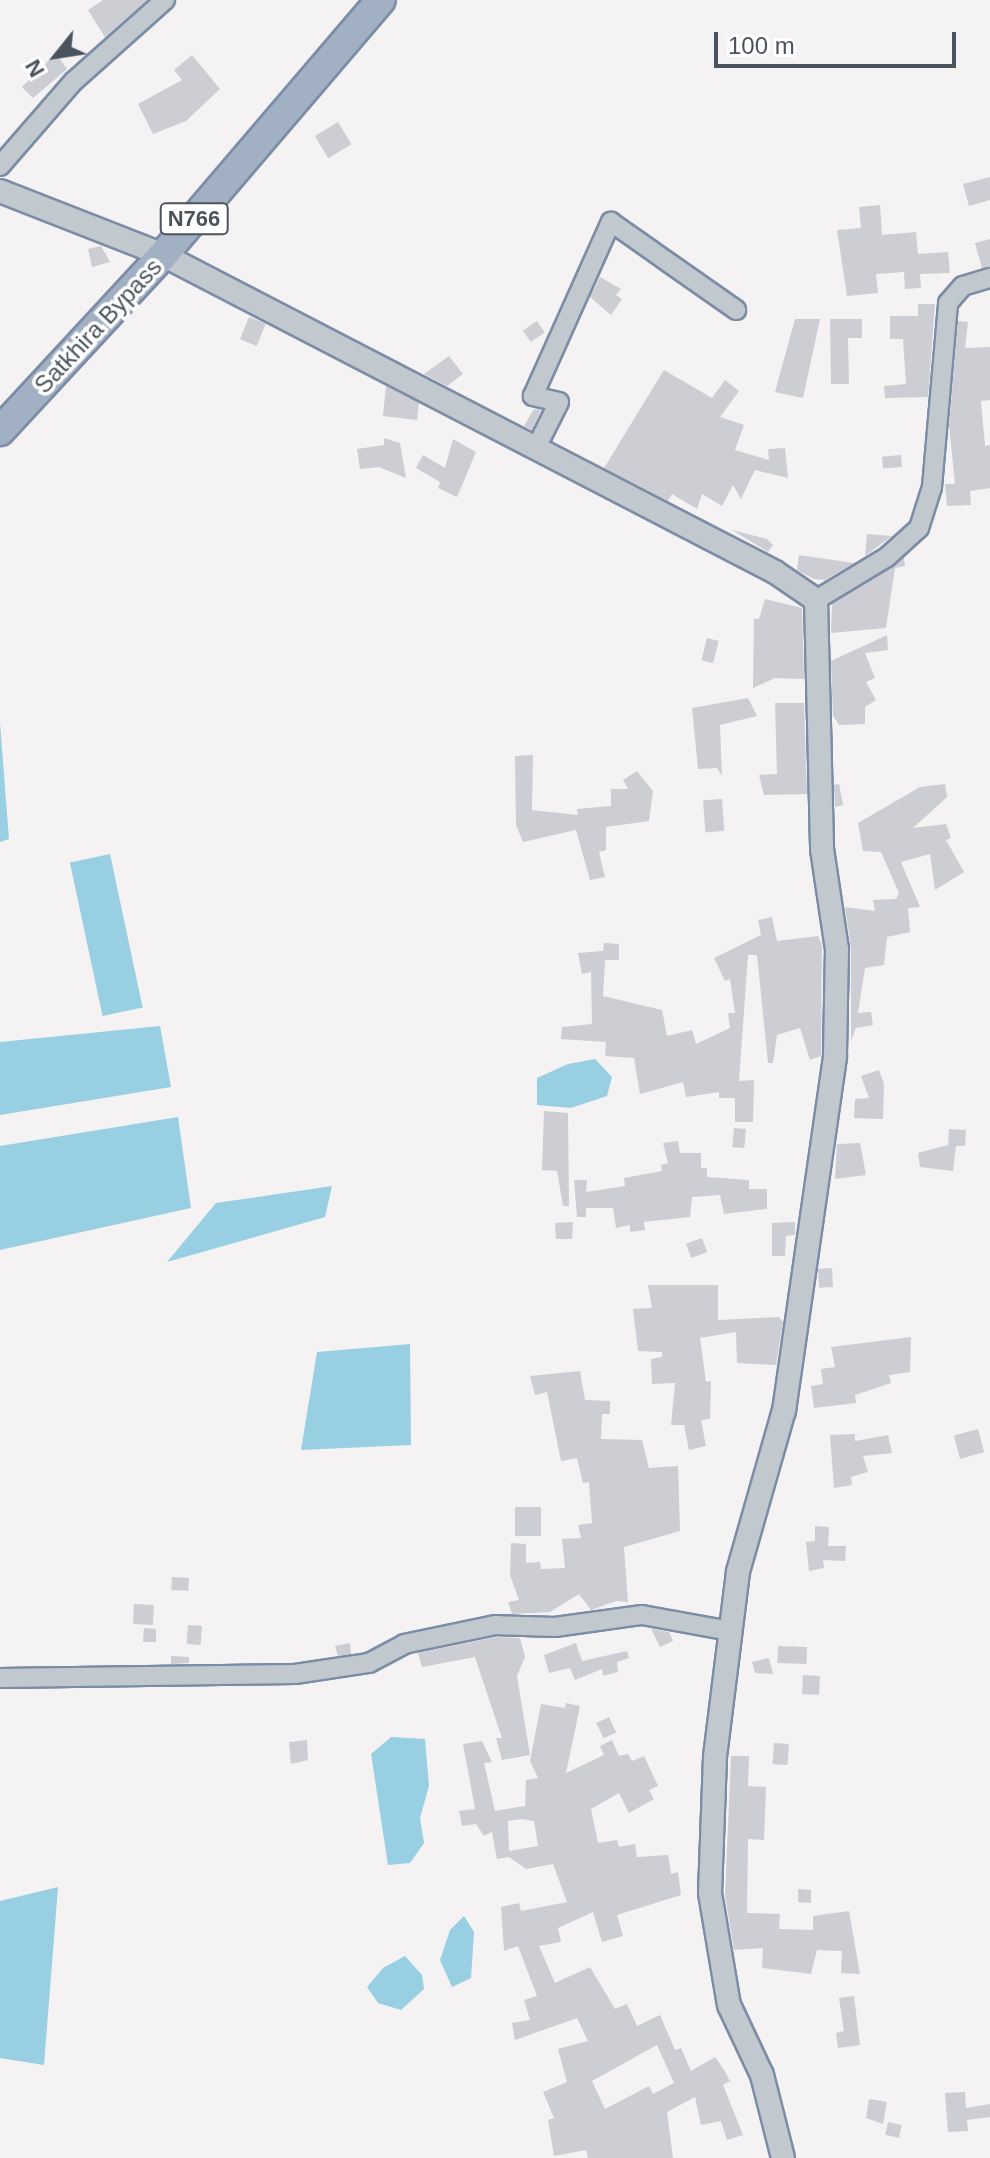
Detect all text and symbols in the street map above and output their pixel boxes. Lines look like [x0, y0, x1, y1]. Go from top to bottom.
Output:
north arrow [16, 16, 96, 96]
scale bar [718, 16, 960, 66]
text: 100 m [728, 32, 795, 59]
text: N [20, 55, 50, 81]
road number: N766 [158, 201, 230, 237]
street label: Satkhira Bypass [28, 253, 168, 399]

